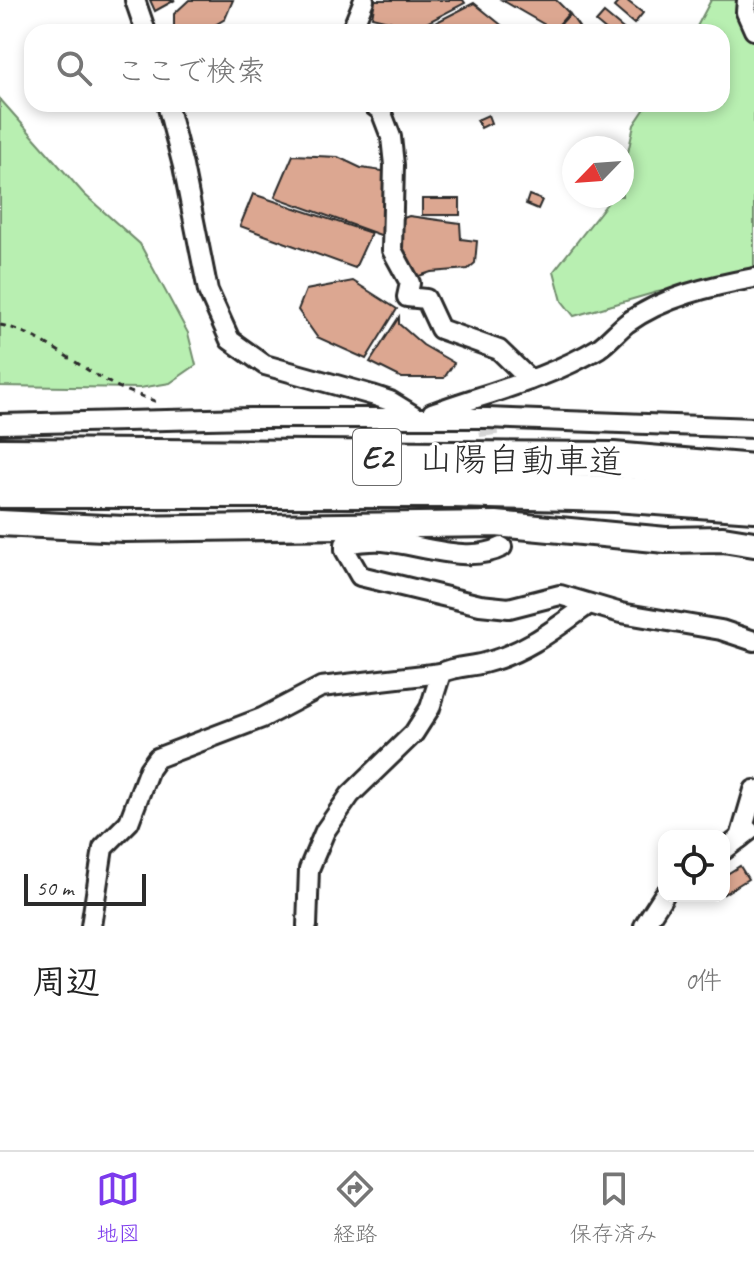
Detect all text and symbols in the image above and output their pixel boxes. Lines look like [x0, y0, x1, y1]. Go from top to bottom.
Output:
search box [24, 24, 730, 112]
icon: search [52, 46, 96, 90]
text: ここで検索 [116, 52, 266, 90]
north arrow [562, 136, 634, 208]
road number: E2 [353, 429, 401, 485]
street label: 山陽自動車道 [419, 437, 623, 483]
map controls [658, 830, 730, 902]
button: locate [658, 830, 730, 902]
scale bar [24, 870, 146, 906]
text: 50 m [36, 874, 73, 902]
text: 周辺 [32, 960, 100, 1003]
text: 0件 [684, 964, 722, 997]
tab: 地図 [96, 1167, 140, 1248]
tab: 経路 [333, 1167, 377, 1248]
tab: 保存済み [570, 1167, 658, 1248]

